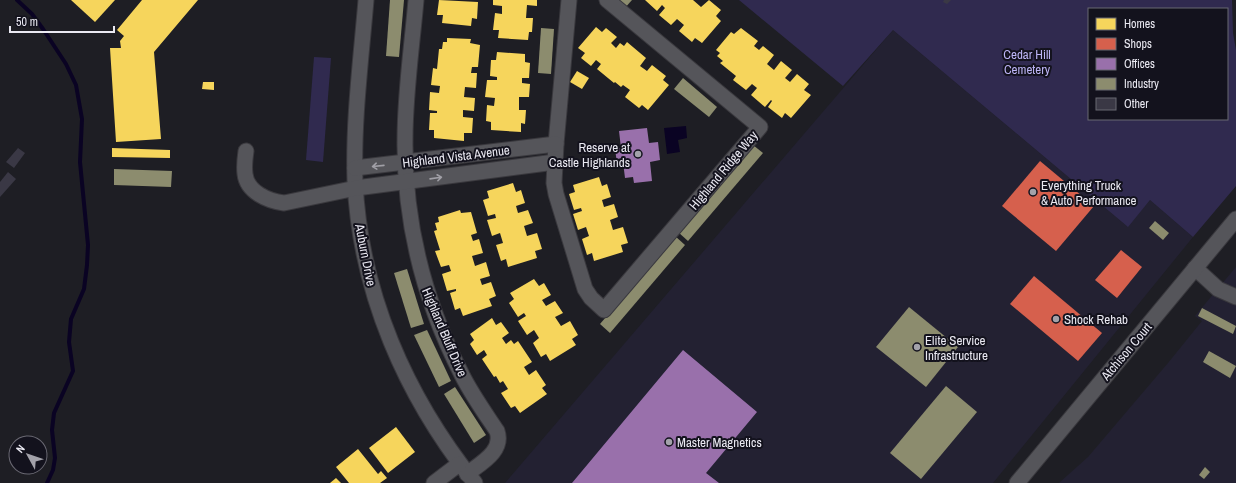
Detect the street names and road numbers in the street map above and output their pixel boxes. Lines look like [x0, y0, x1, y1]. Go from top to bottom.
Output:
street label: Highland Ridge Way [685, 127, 762, 213]
street label: Highland Vista Avenue [401, 141, 511, 172]
street label: Auburn Drive [351, 222, 380, 288]
street label: Highland Bluff Drive [418, 285, 471, 379]
street label: Atchison Court [1097, 319, 1156, 385]

